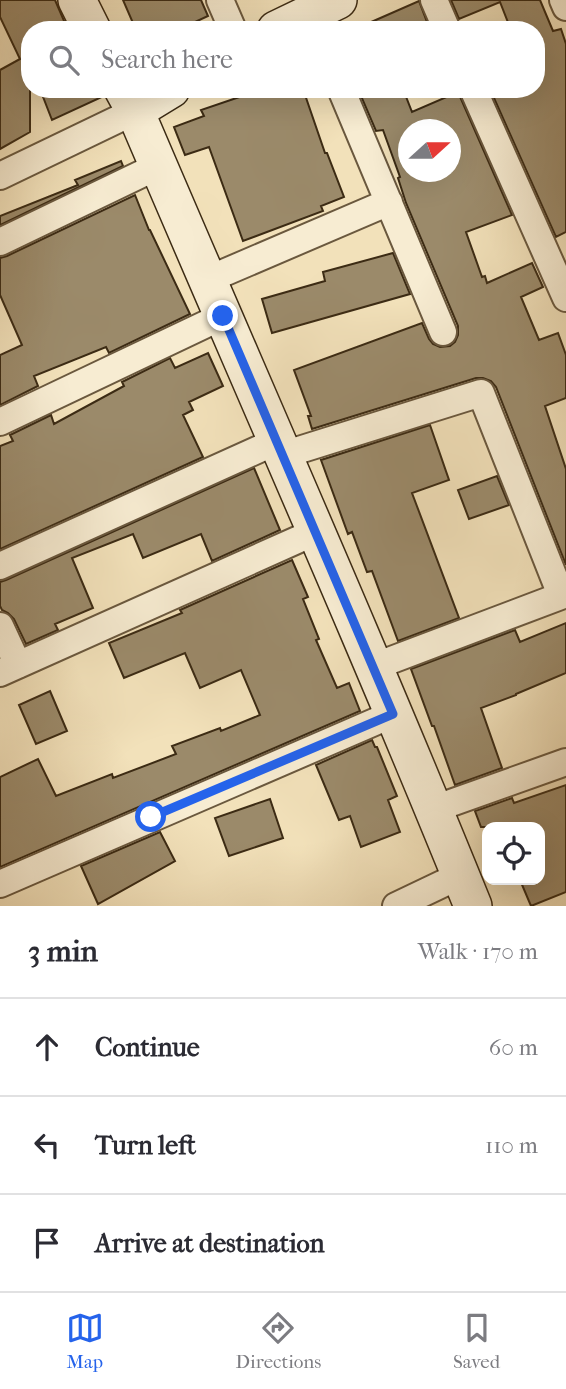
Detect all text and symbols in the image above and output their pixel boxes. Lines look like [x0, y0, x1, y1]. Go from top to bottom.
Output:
search box [21, 21, 545, 98]
icon: search [45, 41, 83, 79]
text: Search here [101, 44, 233, 75]
north arrow [398, 119, 461, 182]
route end [207, 300, 238, 331]
route start [135, 801, 166, 832]
map controls [482, 822, 545, 885]
button: locate [482, 822, 545, 885]
text: 3 min [28, 934, 98, 969]
text: Walk · 170 m [418, 938, 538, 965]
icon: ahead [28, 1028, 66, 1066]
text: Continue [95, 1032, 200, 1063]
text: 60 m [489, 1034, 538, 1061]
icon: left [28, 1126, 66, 1164]
text: Turn left [95, 1130, 196, 1161]
text: 110 m [485, 1132, 538, 1159]
icon: arrive [28, 1224, 66, 1262]
text: Arrive at destination [95, 1228, 325, 1259]
tab: Map [66, 1309, 104, 1373]
tab: Directions [236, 1309, 321, 1373]
tab: Saved [453, 1309, 500, 1373]

